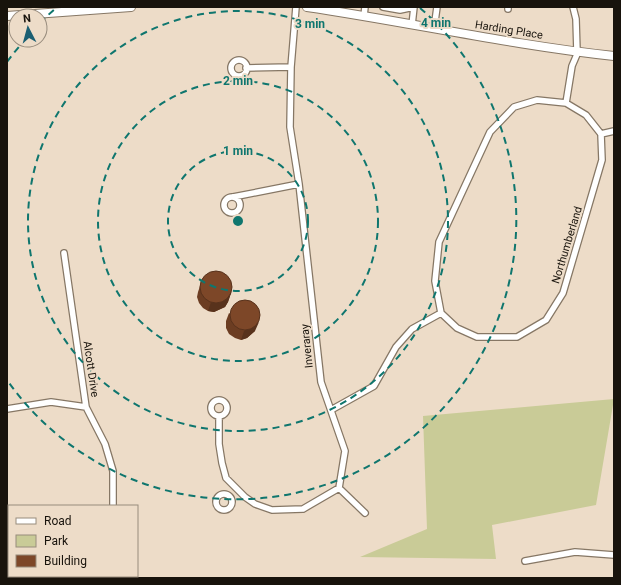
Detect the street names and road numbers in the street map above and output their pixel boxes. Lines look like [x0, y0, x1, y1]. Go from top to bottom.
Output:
street label: Harding Place [474, 18, 544, 42]
street label: Northumberland [549, 205, 585, 285]
street label: Inveraray [298, 323, 316, 369]
street label: Alcott Drive [81, 340, 101, 398]

